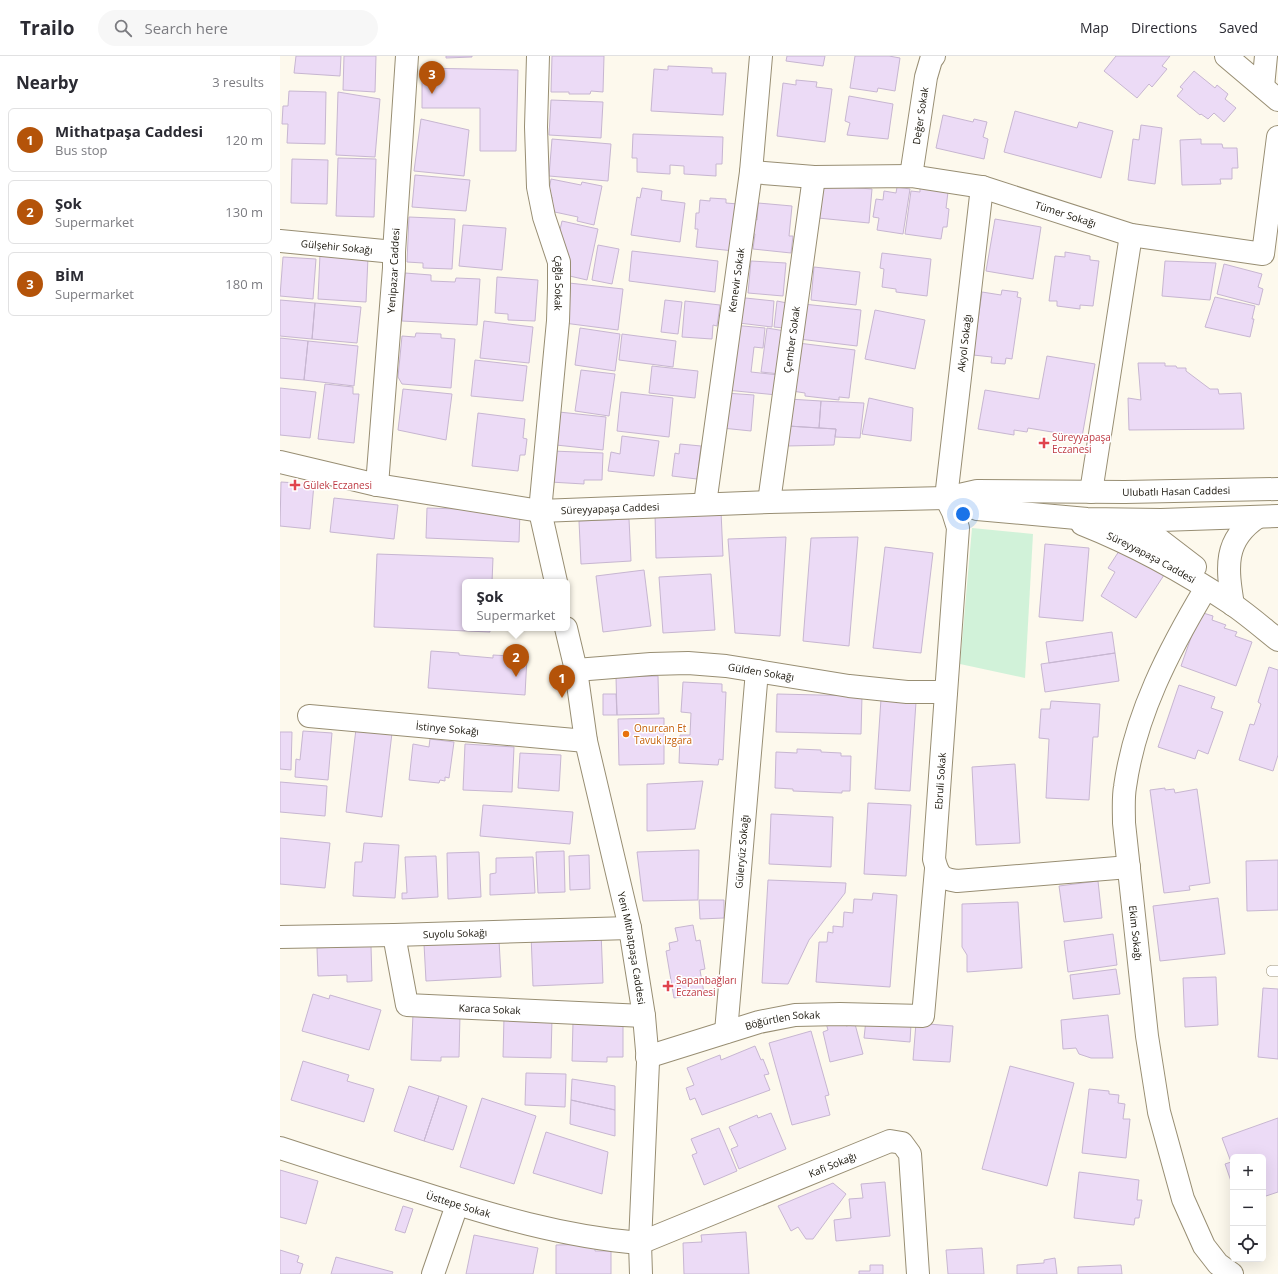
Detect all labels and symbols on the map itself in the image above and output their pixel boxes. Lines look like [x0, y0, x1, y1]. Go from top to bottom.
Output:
pin: 3 [419, 61, 445, 94]
street label: Değer Sokak [909, 85, 932, 146]
street label: Tümer Sokağı [1033, 198, 1098, 230]
street label: Yenipazar Caddesi [383, 227, 403, 314]
street label: Gülşehir Sokağı [300, 236, 373, 257]
street label: Kenevir Sokak [725, 246, 748, 313]
street label: Çağla Sokak [550, 253, 566, 312]
street label: Çember Sokak [780, 305, 803, 374]
street label: Akyol Sokağı [954, 313, 974, 373]
place label: Süreyyapaşa Eczanesi [1052, 430, 1111, 456]
marker: Süreyyapaşa Eczanesi [1039, 438, 1049, 448]
place label: Gülek Eczanesi [303, 478, 372, 492]
marker: Gülek Eczanesi [290, 480, 300, 490]
street label: Ulubatlı Hasan Caddesi [1122, 483, 1230, 499]
street label: Süreyyapaşa Caddesi [561, 499, 660, 517]
your location [953, 504, 973, 524]
street label: Süreyyapaşa Caddesi [1105, 528, 1198, 586]
pin: 2 [503, 644, 529, 677]
street label: Gülden Sokağı [727, 659, 795, 684]
pin: 1 [549, 665, 575, 698]
street label: İstinye Sokağı [415, 719, 480, 738]
place label: Onurcan Et Tavuk Izgara [634, 721, 692, 747]
marker: Onurcan Et Tavuk Izgara [621, 729, 631, 739]
street label: Ebruli Sokak [931, 751, 949, 810]
street label: Güleryüz Sokağı [731, 814, 752, 889]
street label: Yeni Mithatpaşa Caddesi [615, 890, 649, 1005]
street label: Ekim Sokağı [1126, 905, 1146, 961]
street label: Suyolu Sokağı [423, 925, 487, 941]
place label: Sapanbağları Eczanesi [676, 973, 737, 999]
marker: Sapanbağları Eczanesi [663, 981, 673, 991]
street label: Karaca Sokak [458, 1000, 522, 1017]
street label: Böğürtlen Sokak [743, 1007, 821, 1033]
street label: Kafi Sokağı [806, 1148, 858, 1180]
street label: Üsttepe Sokak [424, 1188, 493, 1221]

